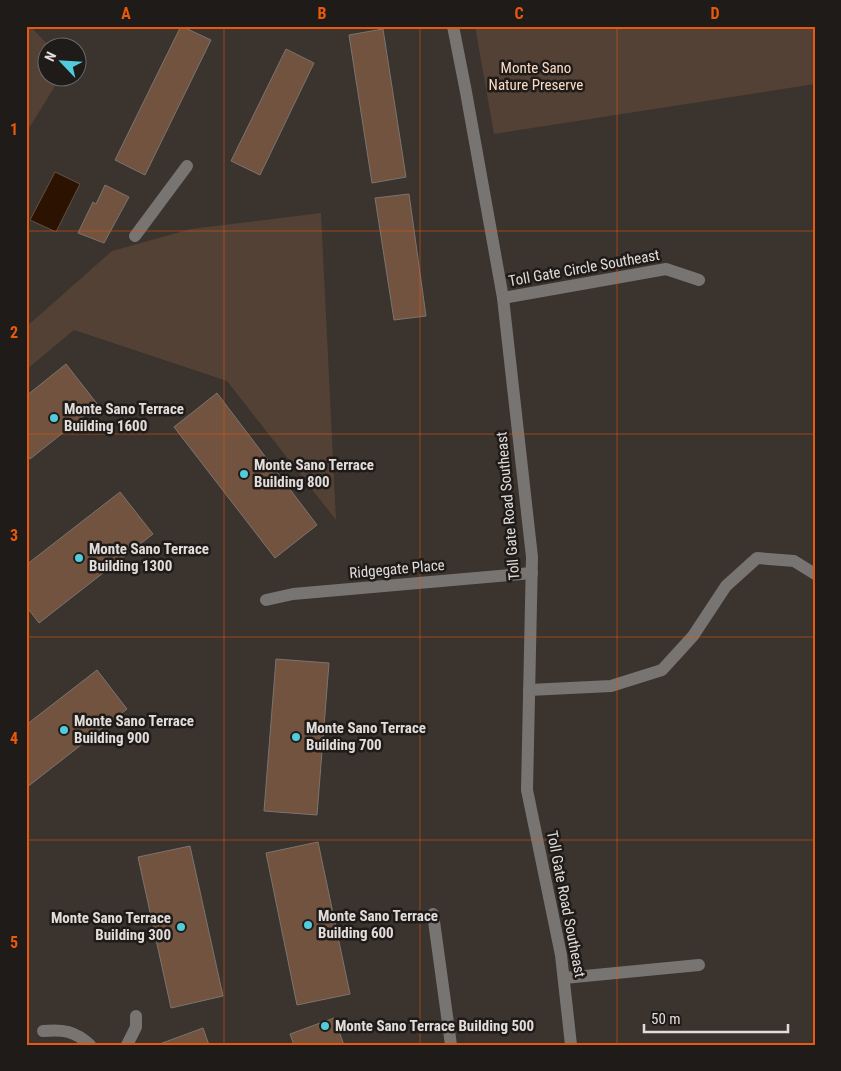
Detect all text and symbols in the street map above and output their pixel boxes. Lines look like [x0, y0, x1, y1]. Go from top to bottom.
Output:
text: A [121, 4, 131, 23]
text: B [318, 4, 327, 23]
text: C [514, 4, 524, 23]
text: D [710, 4, 720, 23]
north arrow [38, 38, 88, 88]
text: N [41, 49, 59, 64]
park label: Monte Sano Nature Preserve [489, 59, 583, 94]
text: 1 [10, 120, 18, 139]
street label: Toll Gate Circle Southeast [507, 246, 661, 290]
text: 2 [10, 323, 18, 342]
place label: Monte Sano Terrace Building 1600 [64, 400, 184, 435]
marker: Monte Sano Terrace Building 1600 [48, 412, 60, 424]
street label: Toll Gate Road Southeast [493, 431, 523, 581]
place label: Monte Sano Terrace Building 800 [254, 456, 374, 491]
marker: Monte Sano Terrace Building 800 [238, 468, 250, 480]
text: 3 [10, 526, 18, 545]
place label: Monte Sano Terrace Building 1300 [89, 540, 209, 575]
marker: Monte Sano Terrace Building 1300 [73, 552, 85, 564]
street label: Ridgegate Place [349, 556, 445, 582]
place label: Monte Sano Terrace Building 900 [74, 712, 194, 747]
place label: Monte Sano Terrace Building 700 [306, 719, 426, 754]
marker: Monte Sano Terrace Building 900 [58, 724, 70, 736]
text: 4 [10, 729, 18, 748]
marker: Monte Sano Terrace Building 700 [290, 731, 302, 743]
street label: Toll Gate Road Southeast [543, 829, 589, 979]
place label: Monte Sano Terrace Building 600 [318, 907, 438, 942]
place label: Monte Sano Terrace Building 300 [51, 909, 171, 944]
marker: Monte Sano Terrace Building 600 [302, 919, 314, 931]
marker: Monte Sano Terrace Building 300 [175, 921, 187, 933]
text: 5 [10, 933, 18, 952]
scale bar [644, 1001, 787, 1033]
text: 50 m [651, 1010, 681, 1028]
place label: Monte Sano Terrace Building 500 [335, 1017, 534, 1035]
marker: Monte Sano Terrace Building 500 [319, 1020, 331, 1032]

